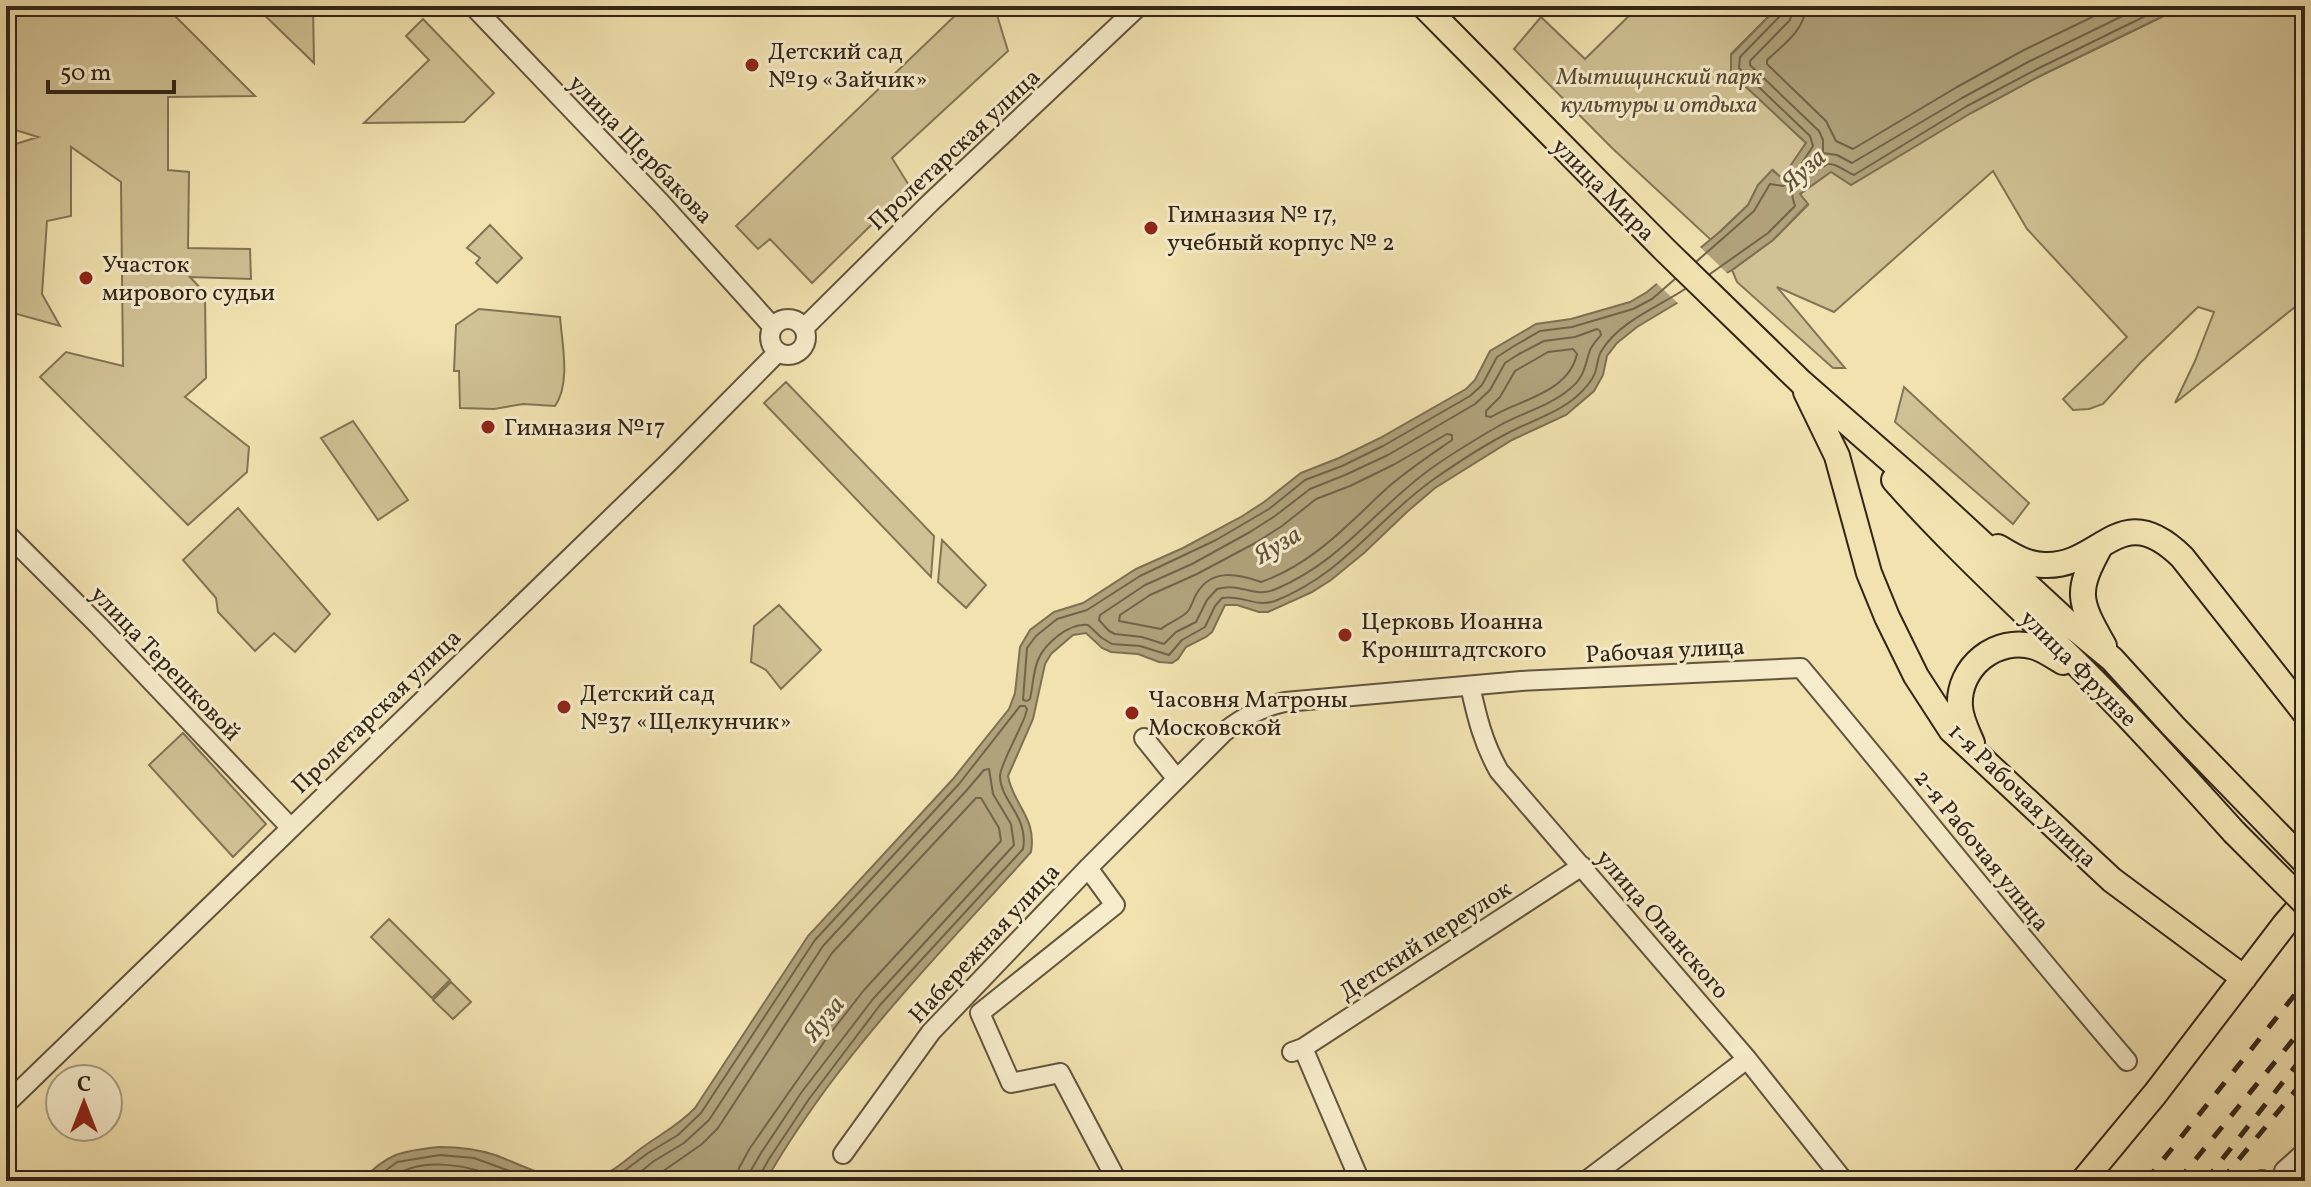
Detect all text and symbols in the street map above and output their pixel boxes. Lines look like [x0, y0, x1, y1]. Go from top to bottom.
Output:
place label: Детский сад №19 «Зайчик» [768, 36, 927, 98]
scale bar [48, 44, 174, 94]
marker: Детский сад №19 «Зайчик» [743, 56, 761, 74]
text: 50 m [60, 57, 112, 91]
street label: Пролетарская улица [862, 61, 1049, 239]
park label: Мытищинский парк культуры и отдыха [1555, 61, 1762, 123]
street label: улица Щербакова [559, 68, 720, 233]
street label: улица Мира [1543, 131, 1662, 250]
water label: Яуза [1773, 141, 1835, 201]
place label: Гимназия № 17, учебный корпус № 2 [1167, 199, 1395, 261]
marker: Гимназия № 17, учебный корпус № 2 [1142, 219, 1160, 237]
place label: Участок мирового судьи [102, 249, 275, 311]
marker: Участок мирового судьи [77, 269, 95, 287]
place label: Гимназия №17 [504, 412, 665, 446]
marker: Гимназия №17 [479, 418, 497, 436]
water label: Яуза [1247, 518, 1308, 574]
street label: улица Терешковой [81, 579, 248, 750]
street label: улица Фрунзе [2011, 603, 2144, 736]
place label: Церковь Иоанна Кронштадтского [1361, 606, 1547, 668]
street label: Пролетарская улица [285, 622, 470, 803]
marker: Церковь Иоанна Кронштадтского [1336, 626, 1354, 644]
street label: Рабочая улица [1585, 631, 1746, 673]
place label: Детский сад №37 «Щелкунчик» [580, 678, 791, 740]
place label: Часовня Матроны Московской [1148, 684, 1348, 746]
marker: Детский сад №37 «Щелкунчик» [555, 698, 573, 716]
marker: Часовня Матроны Московской [1123, 704, 1141, 722]
street label: 1-я Рабочая улица [1939, 716, 2104, 877]
street label: 2-я Рабочая улица [1904, 763, 2057, 940]
street label: улица Опанского [1587, 843, 1736, 1008]
street label: Набережная улица [902, 857, 1069, 1032]
street label: Детский переулок [1333, 873, 1519, 1010]
water label: Яуза [794, 989, 854, 1051]
north arrow [44, 1063, 124, 1143]
text: С [77, 1070, 91, 1101]

